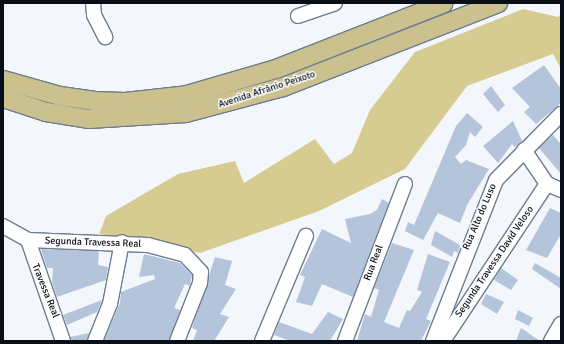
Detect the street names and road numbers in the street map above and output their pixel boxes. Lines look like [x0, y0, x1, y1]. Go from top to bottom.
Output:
street label: Avenida Afrânio Peixoto [217, 69, 317, 111]
street label: Rua Alto do Luso [461, 182, 499, 252]
street label: Segunda Travessa David Veloso [453, 204, 537, 320]
street label: Segunda Travessa Real [45, 235, 141, 251]
street label: Rua Real [362, 243, 386, 283]
street label: Travessa Real [29, 262, 61, 320]

